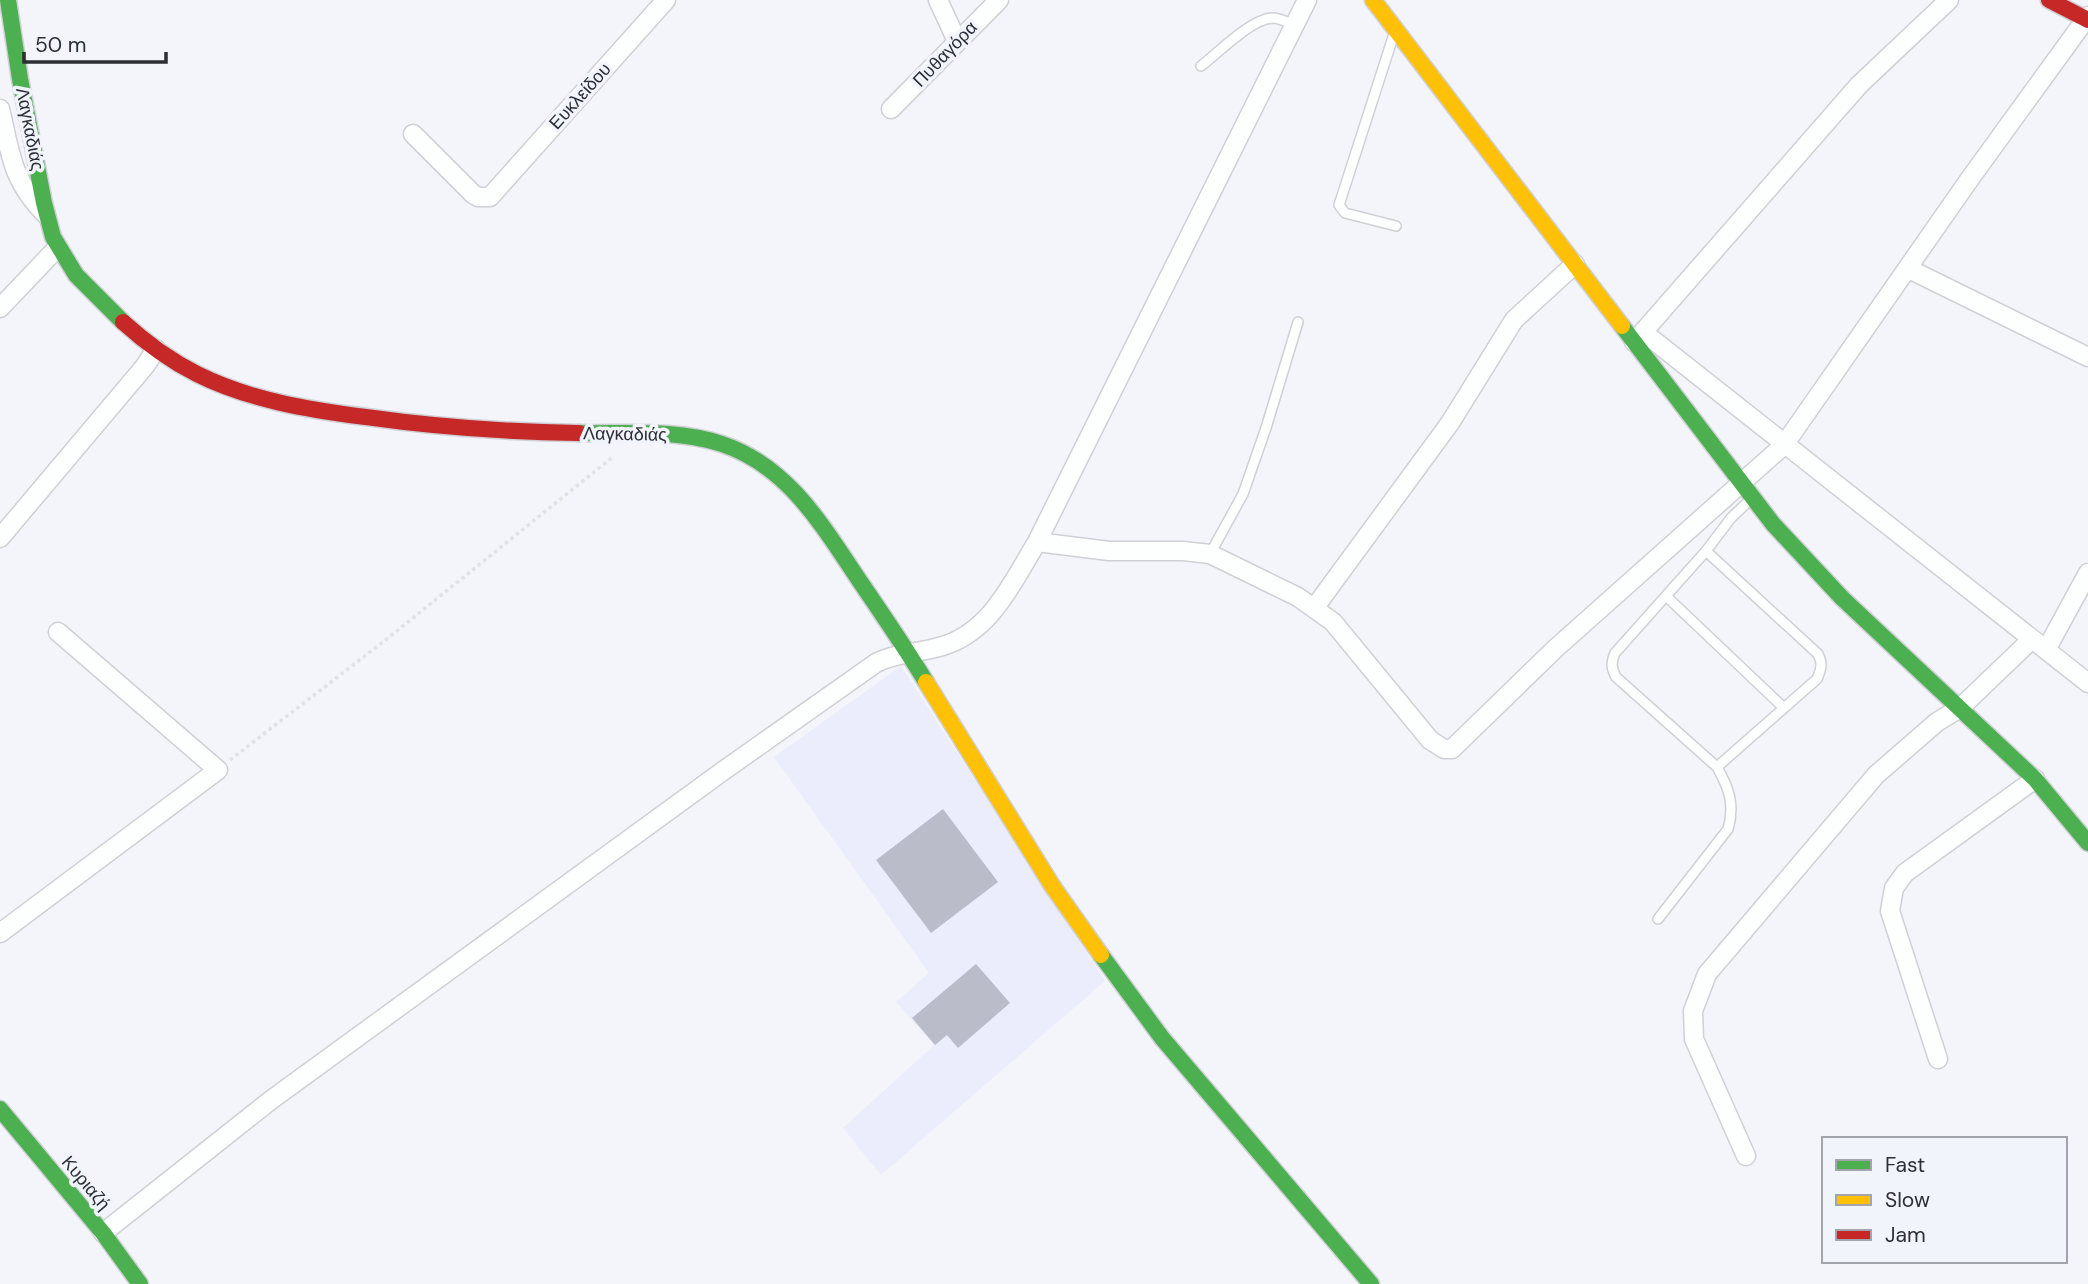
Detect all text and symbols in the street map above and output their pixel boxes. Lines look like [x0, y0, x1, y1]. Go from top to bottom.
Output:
street label: Πυθαγόρα [908, 16, 982, 92]
scale bar [24, 21, 166, 65]
text: 50 m [35, 31, 86, 59]
street label: Ευκλείδου [544, 58, 616, 134]
street label: Λαγκαδιάς [10, 86, 50, 173]
street label: Λαγκαδιάς [583, 421, 667, 447]
legend [1822, 1137, 2067, 1263]
street label: Κυριαζή [56, 1151, 116, 1215]
text: Fast [1885, 1151, 1925, 1179]
text: Slow [1885, 1186, 1930, 1214]
text: Jam [1885, 1221, 1926, 1249]

